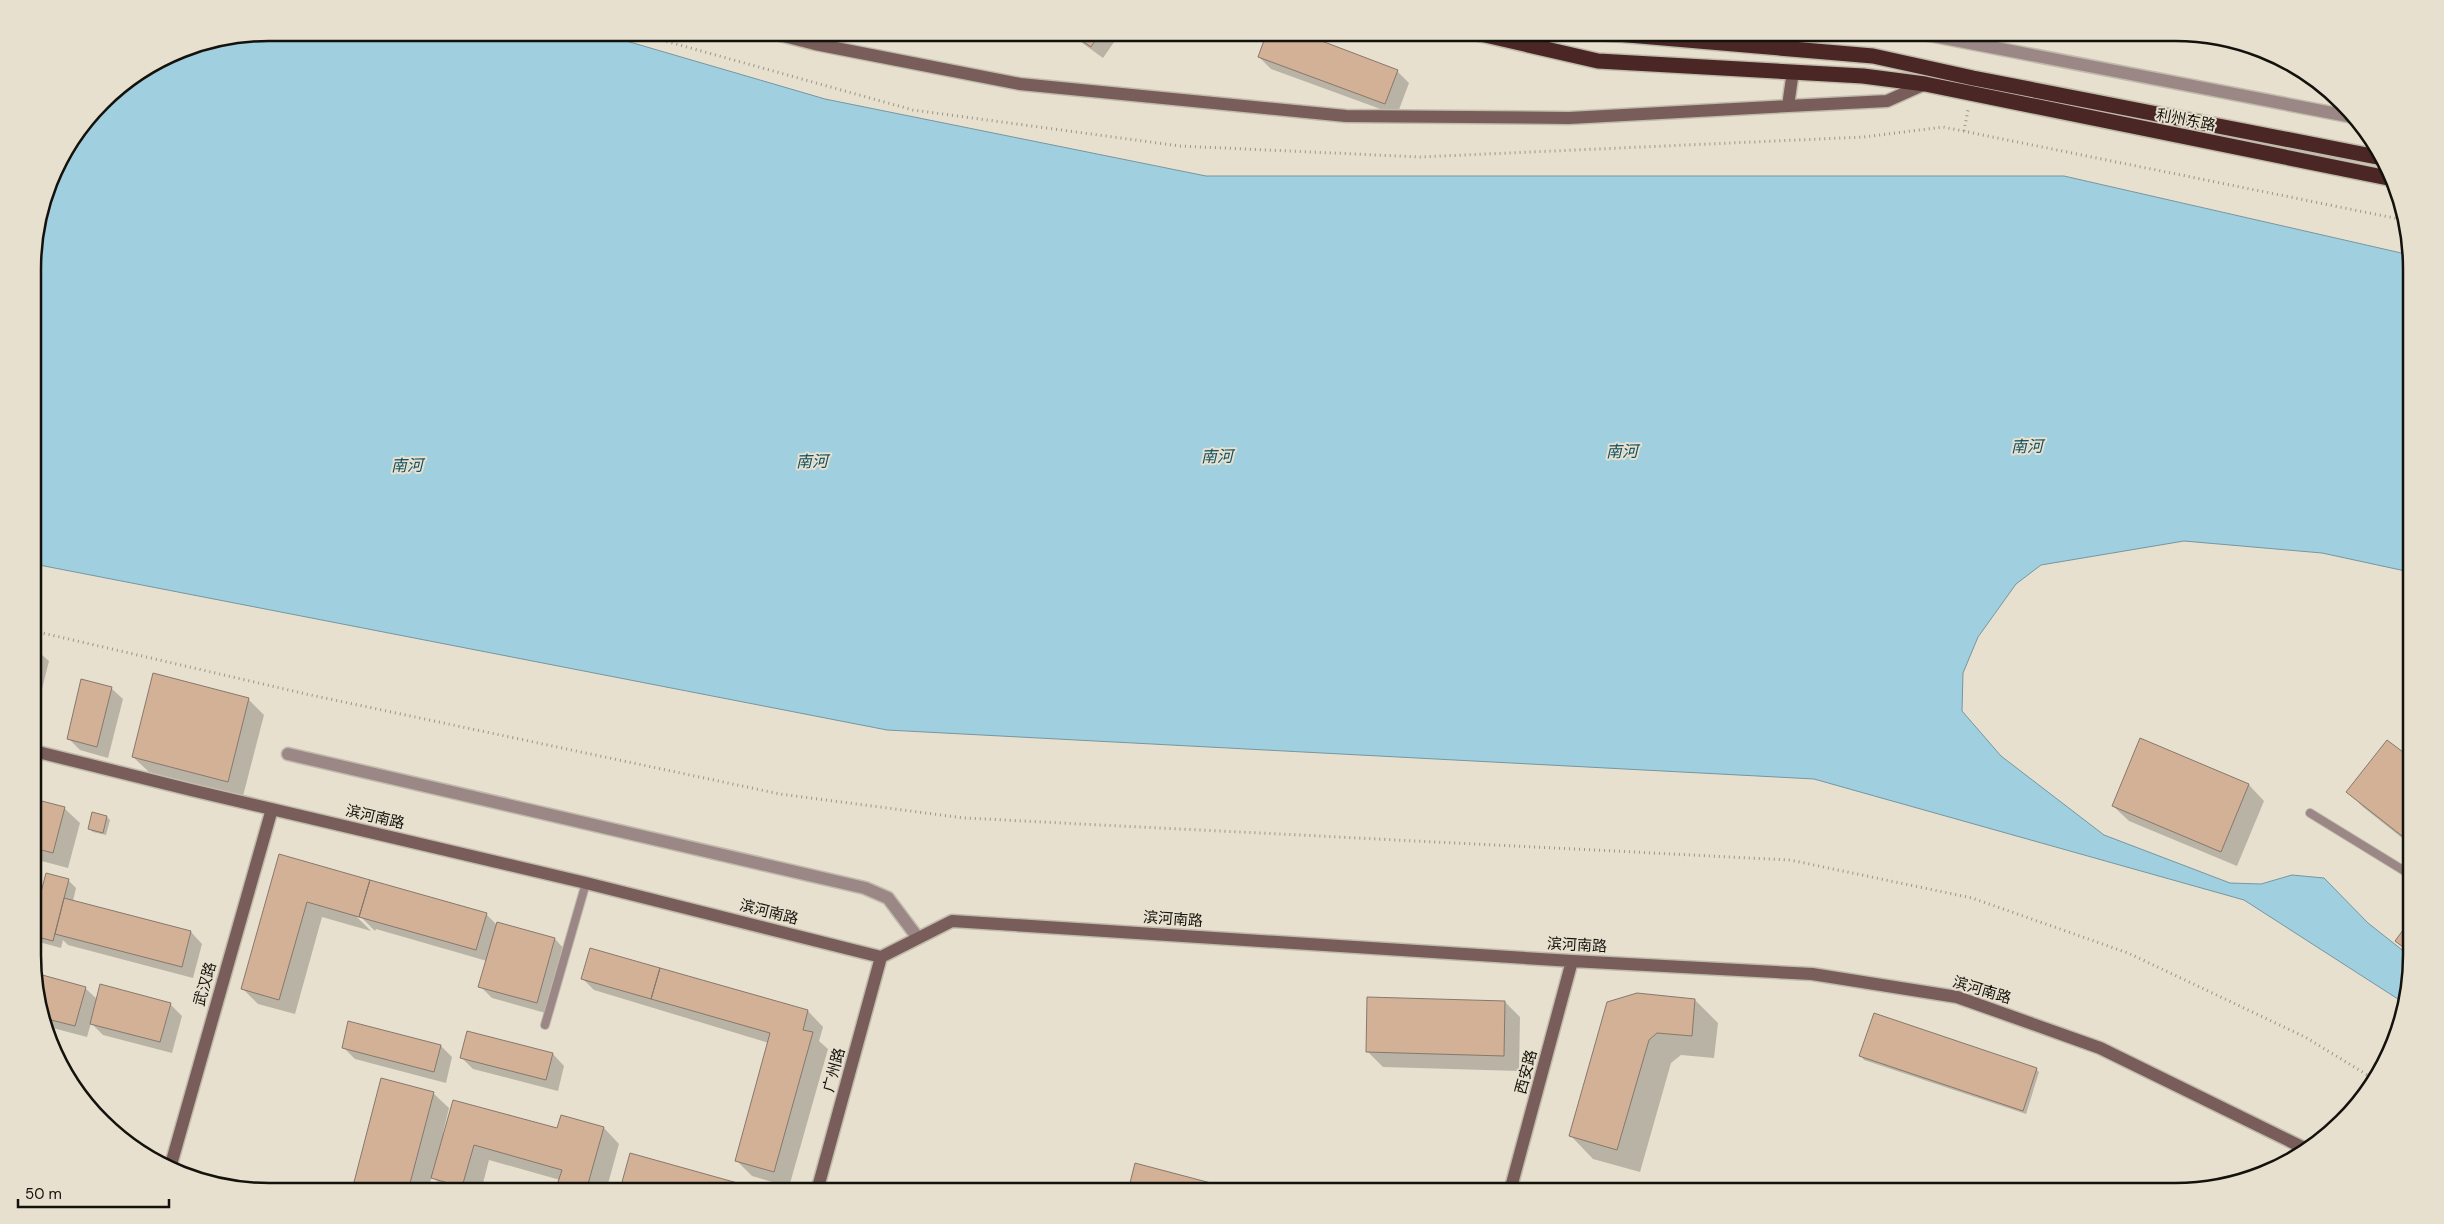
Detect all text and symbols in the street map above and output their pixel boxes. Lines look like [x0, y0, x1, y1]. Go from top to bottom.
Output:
street label: 利州东路 [2155, 104, 2217, 136]
water label: 南河 [2011, 436, 2046, 457]
water label: 南河 [1606, 441, 1641, 462]
water label: 南河 [1201, 446, 1236, 467]
water label: 南河 [796, 451, 831, 472]
water label: 南河 [391, 455, 426, 476]
street label: 滨河南路 [344, 801, 406, 833]
street label: 滨河南路 [737, 895, 801, 929]
street label: 滨河南路 [1142, 907, 1204, 931]
street label: 滨河南路 [1547, 933, 1607, 957]
street label: 武汉路 [189, 960, 221, 1008]
street label: 滨河南路 [1950, 972, 2014, 1008]
street label: 广州路 [819, 1046, 849, 1094]
street label: 西安路 [1511, 1048, 1541, 1096]
scale bar [18, 1176, 169, 1208]
text: 50 m [25, 1184, 62, 1204]

